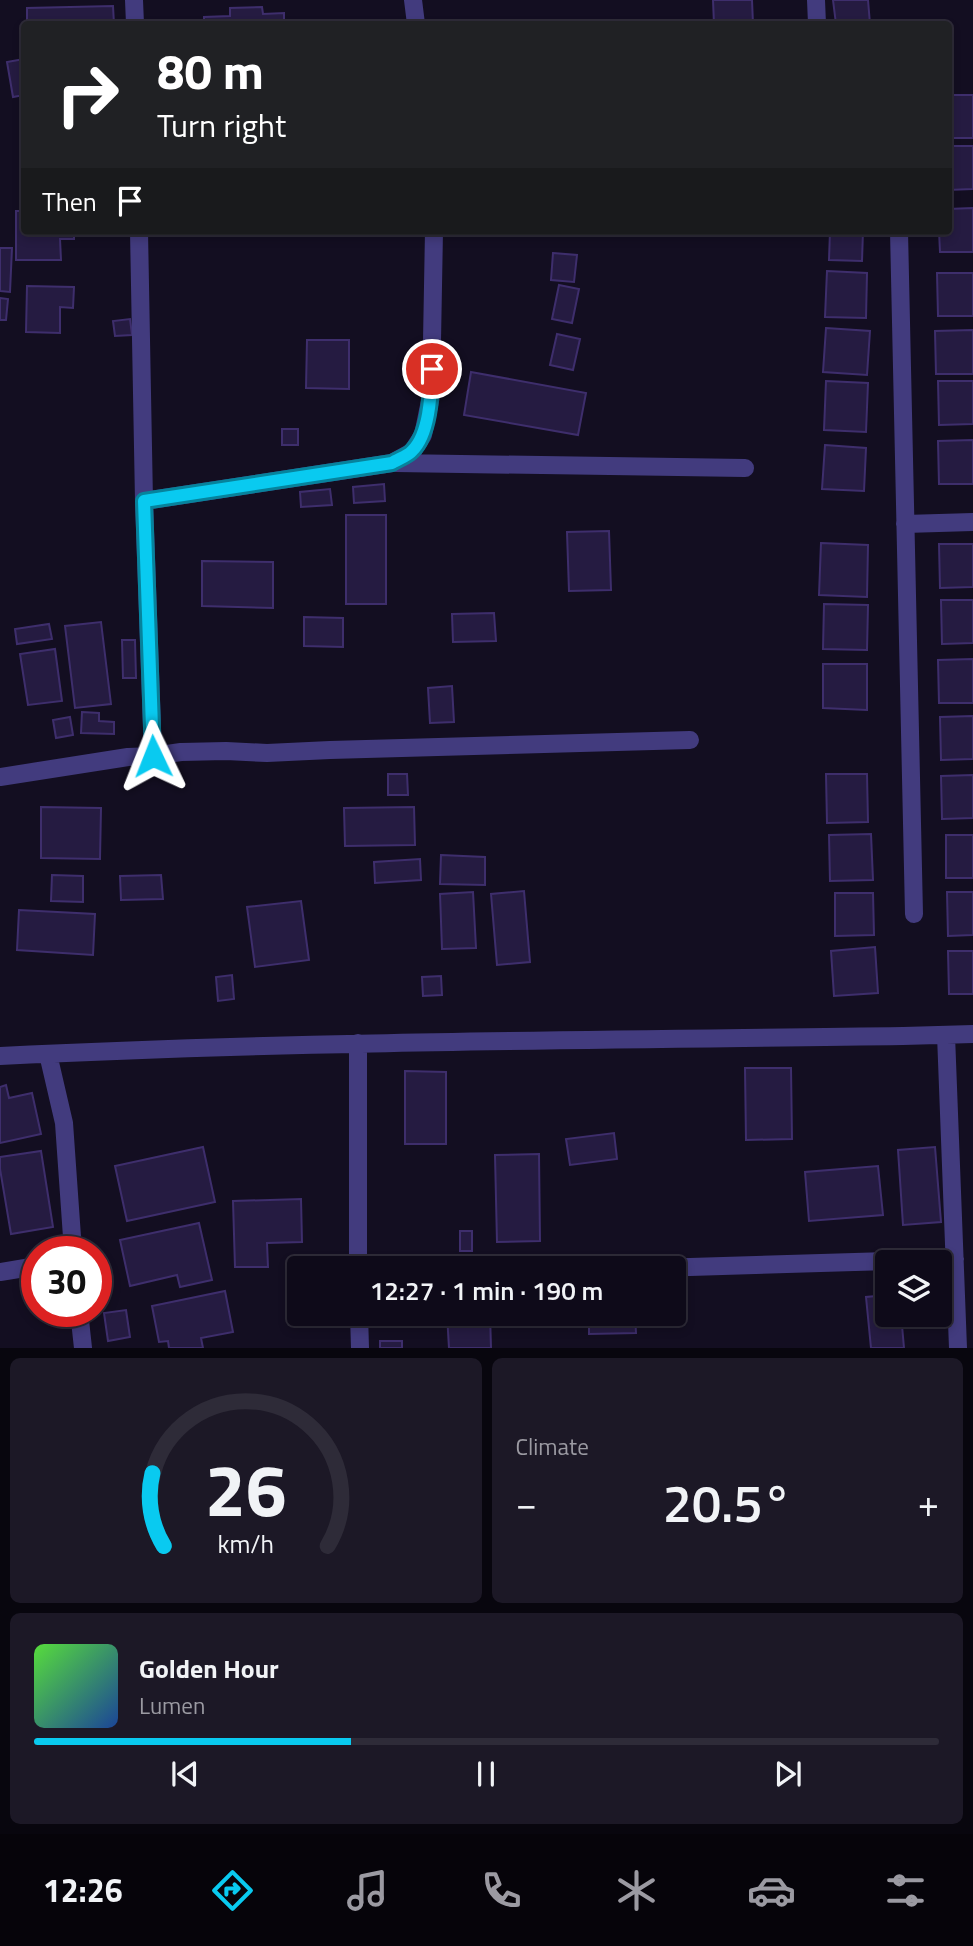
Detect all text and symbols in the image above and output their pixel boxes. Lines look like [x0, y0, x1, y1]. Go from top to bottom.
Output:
text: 80 m [157, 33, 264, 108]
icon: right [42, 49, 133, 140]
text: Turn right [157, 101, 286, 149]
text: Then [42, 182, 97, 221]
icon: arrive [111, 182, 149, 220]
pin [402, 339, 462, 399]
icon: arrive [413, 350, 451, 388]
position arrow [116, 719, 190, 793]
speed limit sign: 30 [21, 1236, 112, 1327]
map controls [875, 1250, 952, 1327]
button: layers [875, 1250, 952, 1327]
text: 12:27 · 1 min · 190 m [370, 1271, 603, 1310]
text: Climate [516, 1429, 589, 1464]
text: 26 [205, 1435, 287, 1545]
text: 20.5° [663, 1463, 792, 1542]
text: − [516, 1474, 537, 1532]
text: + [918, 1474, 939, 1532]
text: km/h [217, 1525, 274, 1563]
text: Golden Hour [139, 1649, 279, 1688]
text: Lumen [139, 1688, 205, 1723]
icon: previous [166, 1755, 204, 1793]
icon: pause [467, 1755, 505, 1793]
icon: next [769, 1755, 807, 1793]
text: 12:26 [43, 1866, 123, 1914]
icon: directions [208, 1866, 257, 1915]
icon: music [343, 1866, 392, 1915]
icon: phone [477, 1866, 526, 1915]
icon: climate [612, 1866, 661, 1915]
icon: car [747, 1866, 796, 1915]
icon: filters [881, 1866, 930, 1915]

